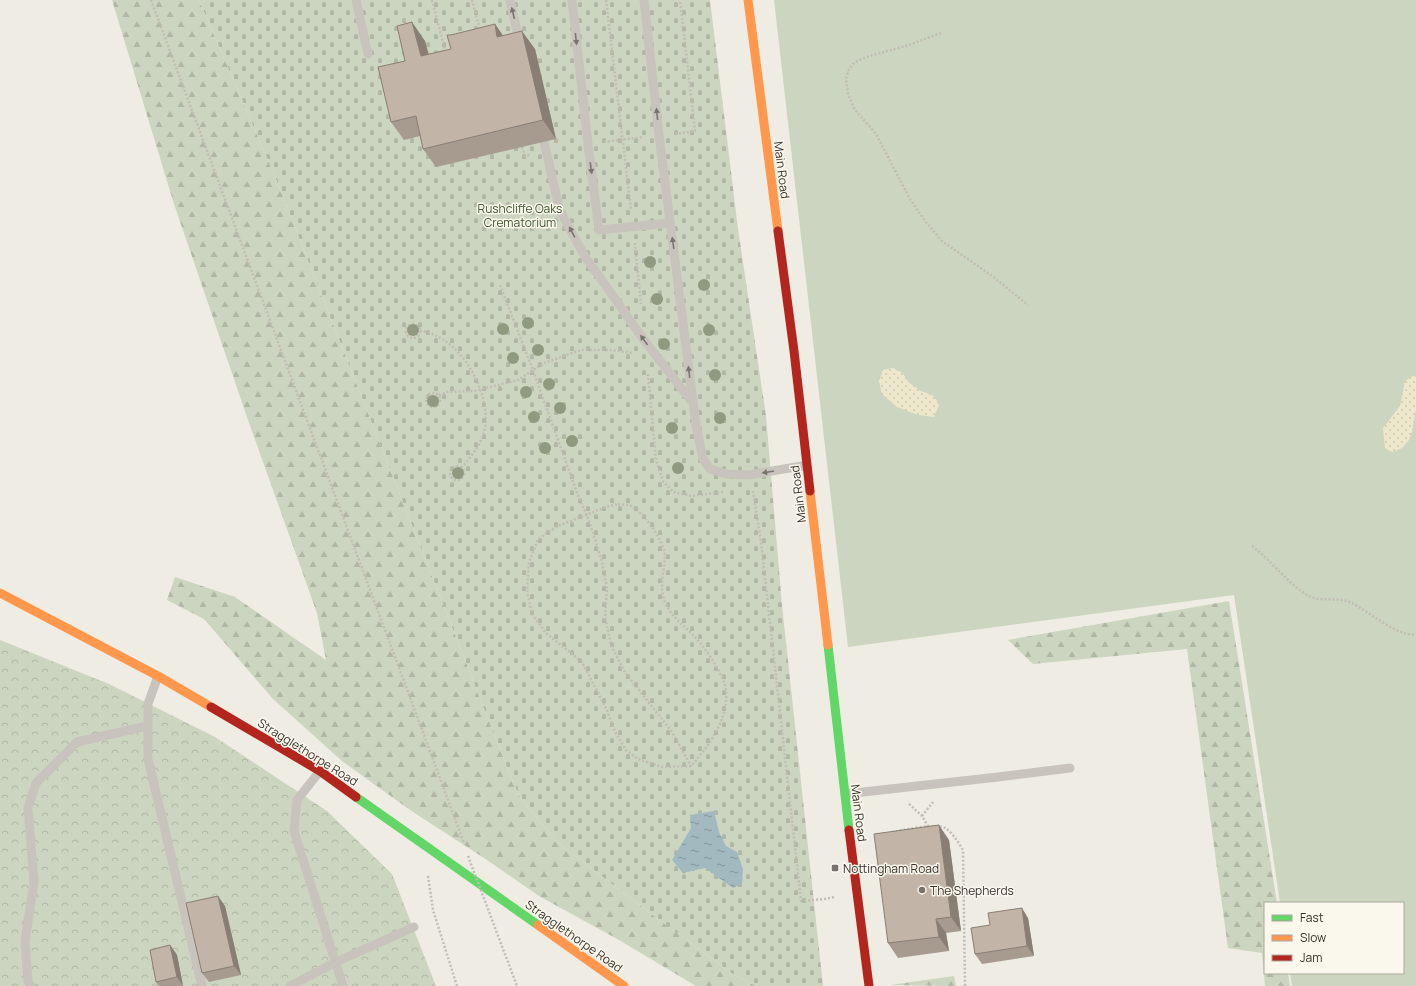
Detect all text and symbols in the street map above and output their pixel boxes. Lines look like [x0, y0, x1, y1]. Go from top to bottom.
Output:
one-way arrow [510, 7, 516, 19]
one-way arrow [573, 33, 580, 45]
one-way arrow [653, 108, 660, 120]
street label: Main Road [770, 140, 794, 200]
one-way arrow [588, 162, 594, 174]
park label: Rushcliffe Oaks Crematorium [478, 200, 562, 231]
one-way arrow [568, 226, 575, 238]
one-way arrow [670, 237, 676, 249]
one-way arrow [640, 334, 648, 345]
one-way arrow [686, 366, 693, 378]
street label: Main Road [786, 464, 810, 524]
one-way arrow [762, 469, 774, 475]
street label: Stragglethorpe Road [255, 714, 361, 790]
street label: Main Road [847, 783, 871, 843]
place label: Nottingham Road [843, 860, 939, 877]
marker: Nottingham Road [830, 863, 840, 873]
place label: The Shepherds [930, 882, 1014, 899]
marker: The Shepherds [917, 885, 927, 895]
street label: Stragglethorpe Road [522, 896, 626, 976]
legend [1264, 902, 1404, 974]
text: Fast [1300, 909, 1324, 926]
text: Slow [1300, 929, 1326, 946]
text: Jam [1300, 949, 1322, 966]

